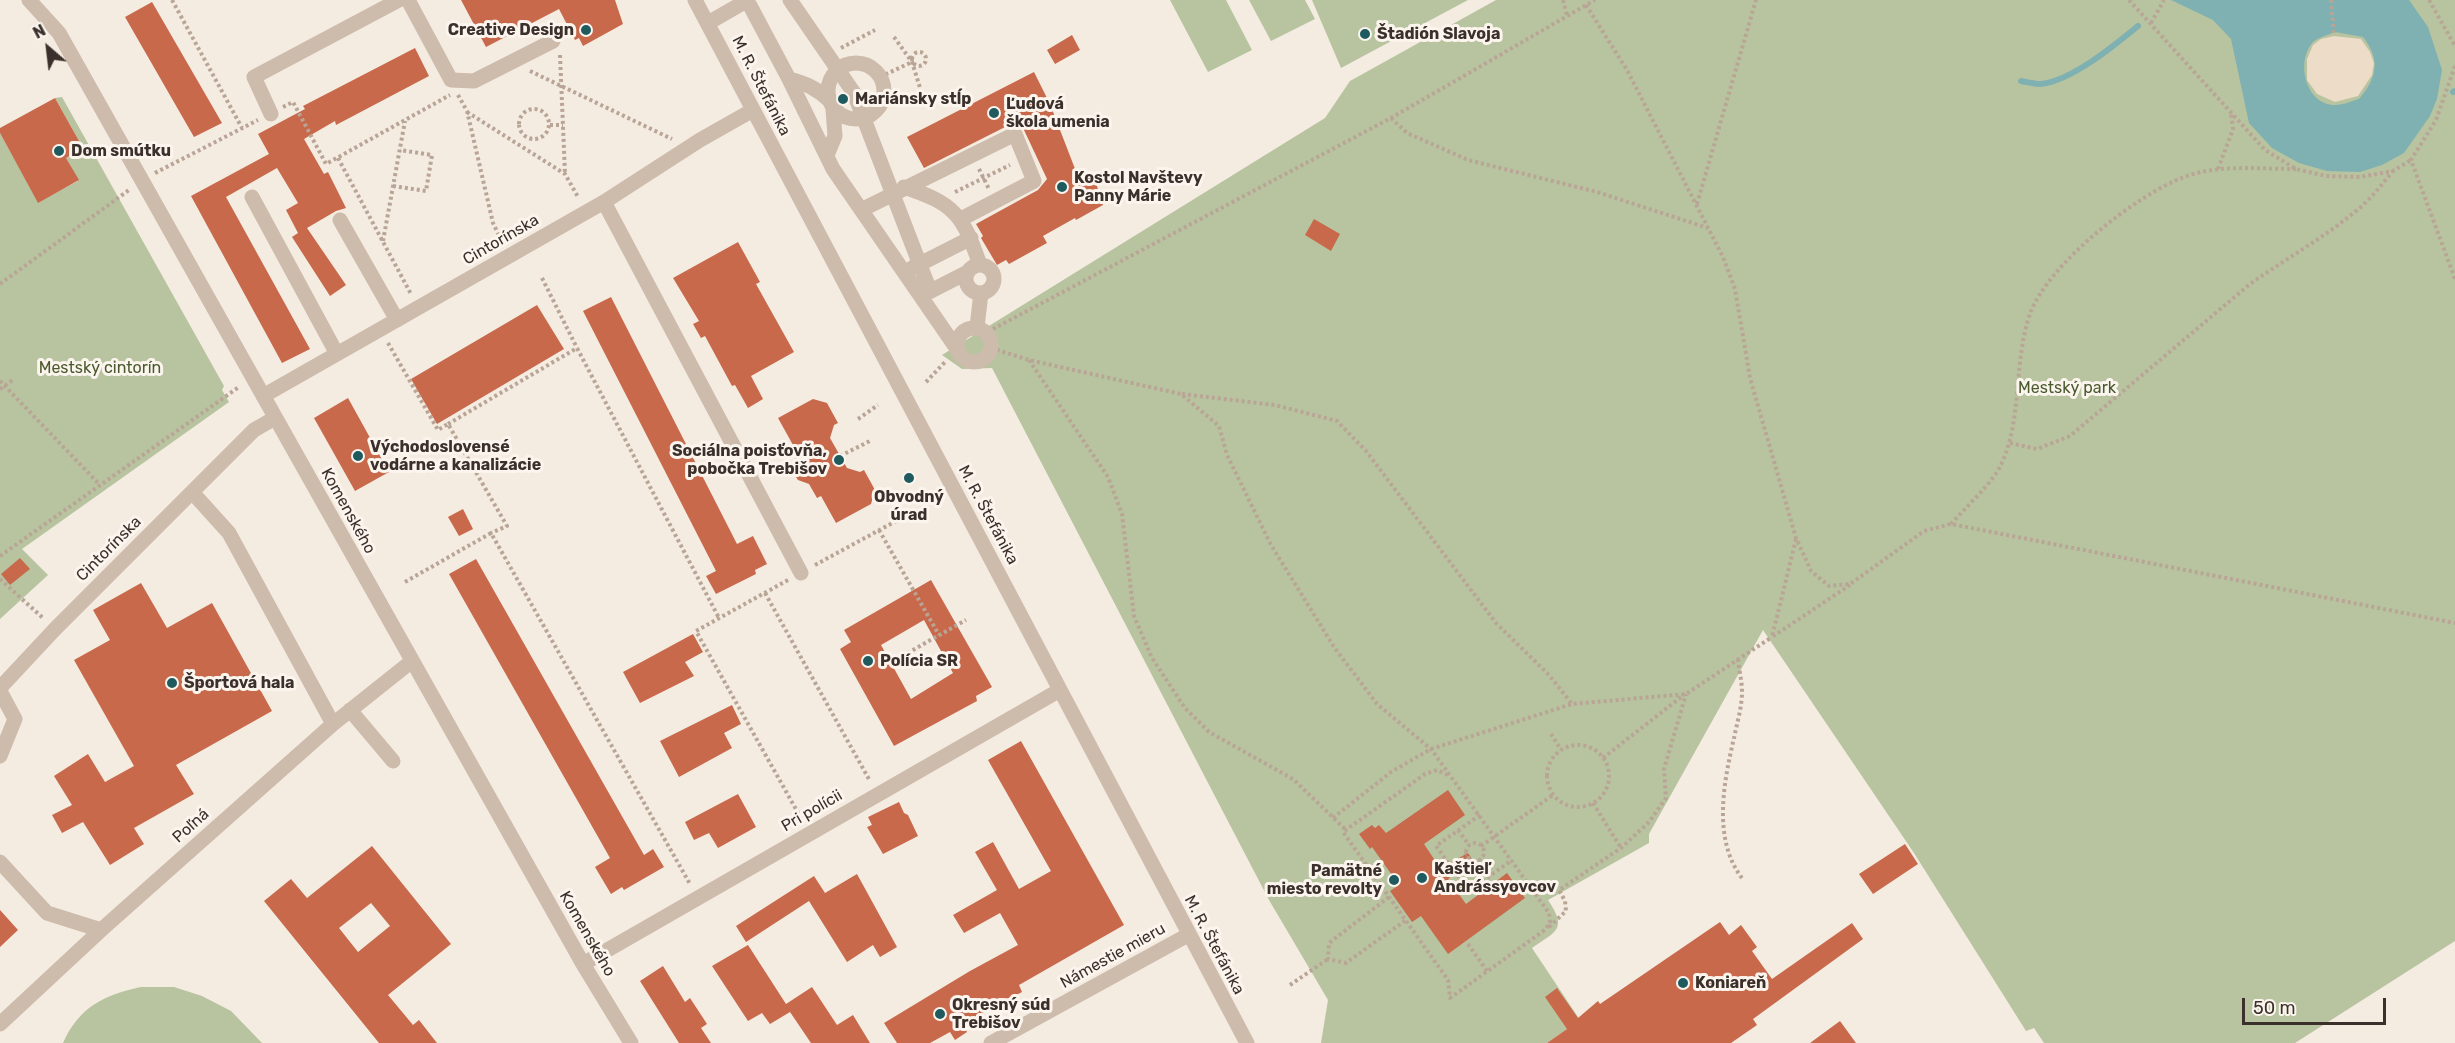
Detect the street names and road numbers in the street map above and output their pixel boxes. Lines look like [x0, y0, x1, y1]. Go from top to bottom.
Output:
street label: M. R. Štefánika [728, 33, 794, 139]
street label: Cintorínska [460, 211, 542, 269]
street label: M. R. Štefánika [954, 462, 1022, 568]
street label: Komenského [317, 465, 379, 557]
street label: Cintorínska [72, 512, 146, 586]
street label: Pri polícii [778, 786, 846, 836]
street label: Poľná [169, 805, 213, 847]
street label: Komenského [555, 888, 619, 980]
street label: M. R. Štefánika [1180, 892, 1248, 998]
street label: Námestie mieru [1057, 919, 1169, 993]

